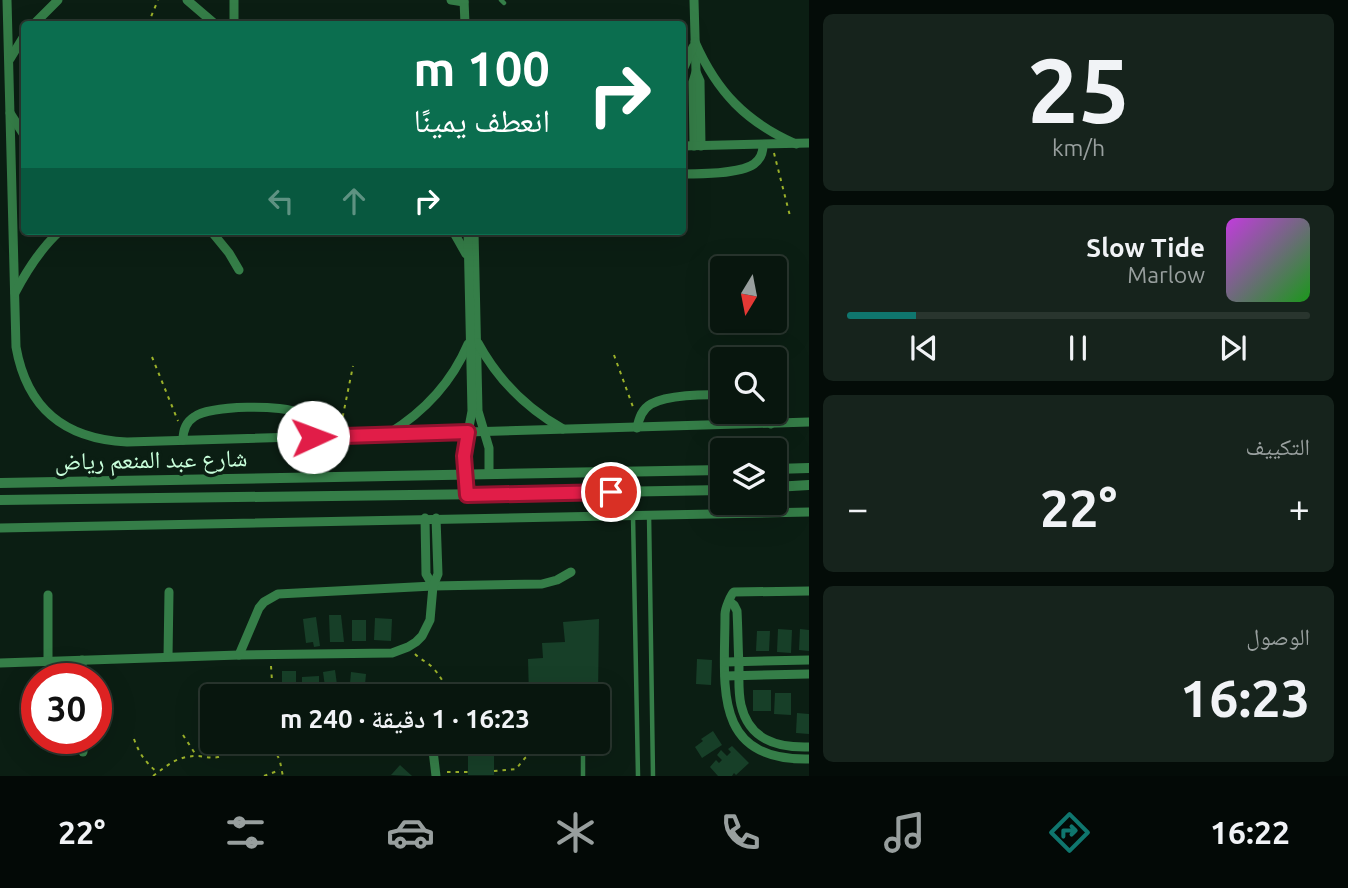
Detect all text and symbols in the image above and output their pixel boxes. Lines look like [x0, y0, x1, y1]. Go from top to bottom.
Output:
text: 25 [1027, 38, 1130, 140]
text: 100 m [413, 40, 550, 95]
icon: right [574, 49, 665, 140]
text: انعطف يمينًا [414, 102, 550, 138]
text: km/h [1052, 135, 1105, 160]
icon: left [262, 182, 300, 220]
icon: ahead [335, 182, 373, 220]
icon: right [408, 182, 446, 220]
text: Slow Tide [1086, 233, 1205, 262]
north arrow [710, 256, 788, 332]
map controls [710, 256, 787, 515]
text: Marlow [1127, 262, 1205, 287]
icon: previous [905, 329, 943, 367]
icon: pause [1059, 329, 1097, 367]
icon: next [1214, 329, 1252, 367]
button: search [710, 347, 787, 424]
position arrow [276, 400, 350, 474]
text: التكييف [1245, 434, 1310, 459]
button: layers [710, 438, 787, 515]
street label: شارع عبد المنعم رياض [54, 444, 248, 478]
pin [581, 462, 641, 522]
icon: arrive [592, 473, 630, 511]
text: 22° [1040, 479, 1117, 537]
text: − [847, 487, 868, 529]
text: + [1289, 487, 1310, 529]
text: الوصول [1246, 624, 1310, 649]
speed limit sign: 30 [21, 663, 112, 754]
text: 16:23 [1180, 669, 1310, 727]
text: 16:23 · 1 دقيقة · 240 m [280, 704, 530, 733]
icon: filters [221, 808, 270, 857]
icon: car [386, 808, 435, 857]
icon: climate [551, 808, 600, 857]
icon: phone [716, 808, 765, 857]
icon: music [880, 808, 929, 857]
icon: directions [1045, 808, 1094, 857]
text: 22° [58, 814, 105, 850]
text: 16:22 [1210, 814, 1290, 850]

